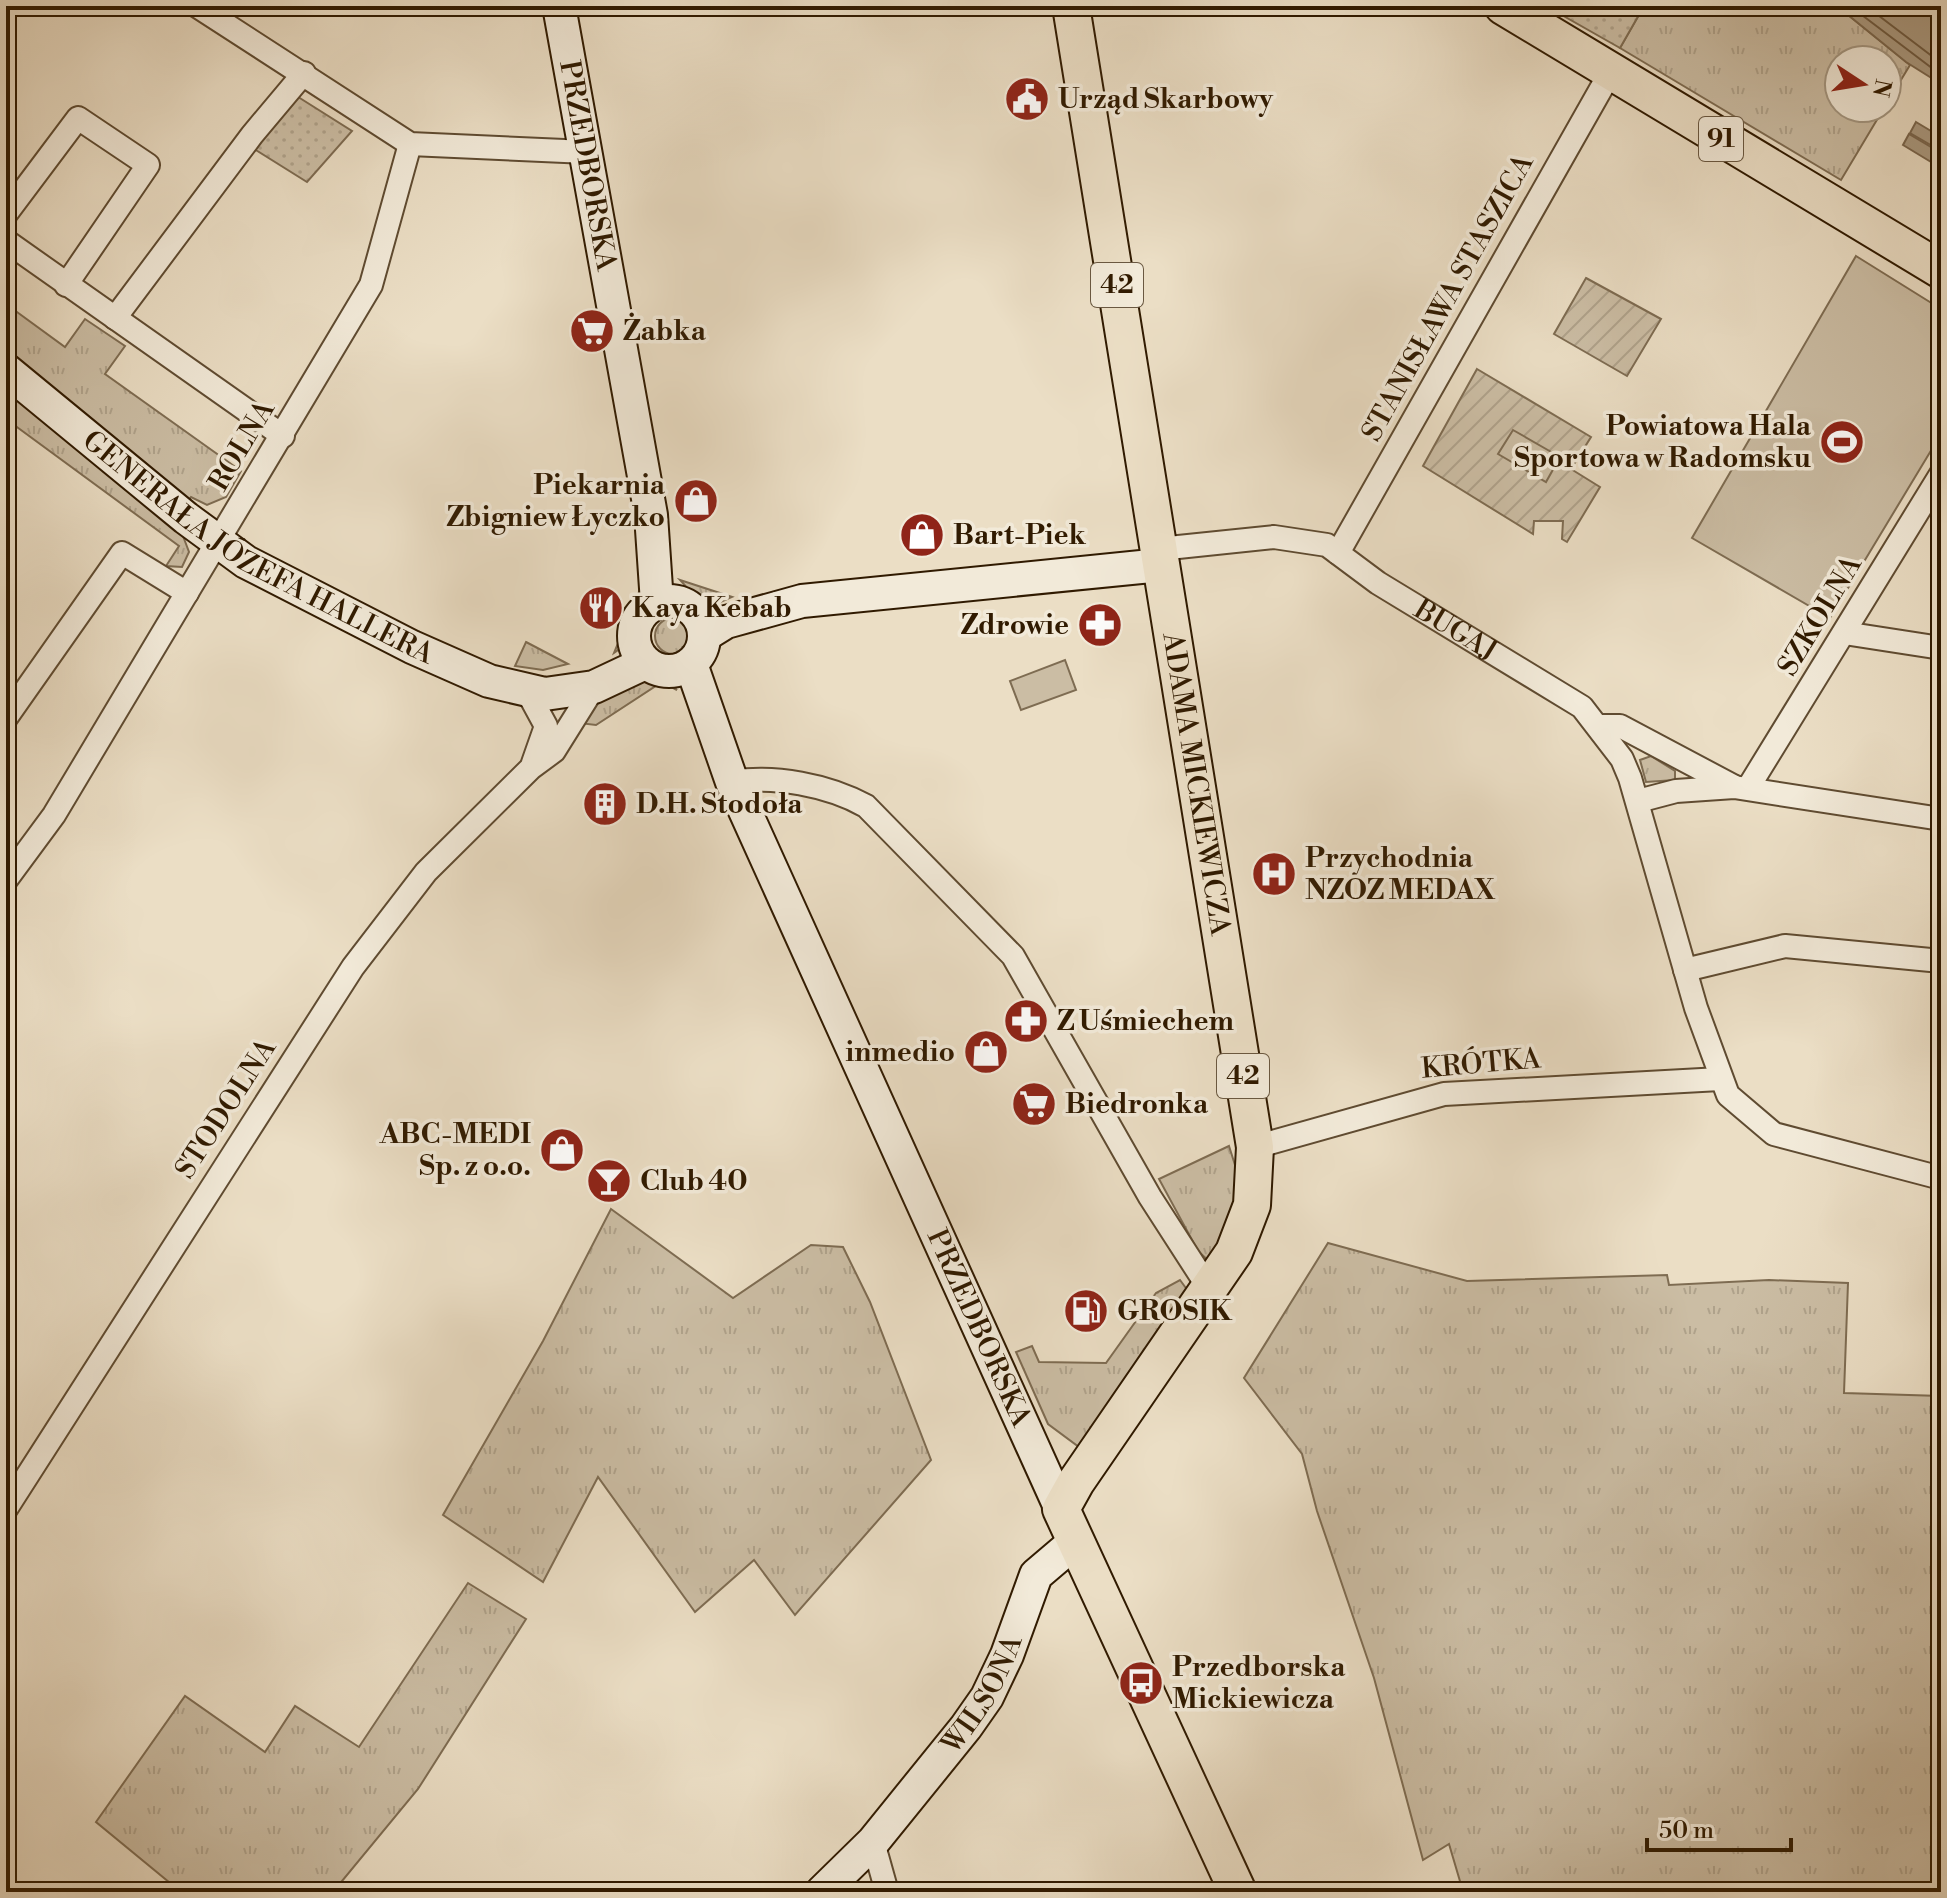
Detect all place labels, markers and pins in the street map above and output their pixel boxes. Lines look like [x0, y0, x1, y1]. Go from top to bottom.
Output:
public building icon: Urząd Skarbowy [1003, 75, 1051, 123]
place label: Urząd Skarbowy [1058, 82, 1274, 117]
supermarket icon: Żabka [568, 307, 616, 355]
place label: Żabka [623, 312, 707, 349]
place label: Powiatowa Hala Sportowa w Radomsku [1514, 409, 1812, 476]
sports icon: Powiatowa Hala Sportowa w Radomsku [1818, 418, 1866, 466]
place label: Piekarnia Zbigniew Łyczko [446, 468, 666, 535]
shop icon: Piekarnia Zbigniew Łyczko [672, 477, 720, 525]
shop icon: Bart-Piek [898, 511, 946, 559]
place label: Bart-Piek [953, 518, 1087, 553]
restaurant icon: Kaya Kebab [577, 584, 625, 632]
place label: Kaya Kebab [632, 591, 792, 626]
pharmacy icon: Zdrowie [1076, 601, 1124, 649]
place label: Zdrowie [961, 608, 1069, 643]
building icon: D.H. Stodoła [581, 780, 629, 828]
place label: D.H. Stodoła [636, 787, 803, 822]
place label: Przychodnia NZOZ MEDAX [1305, 841, 1496, 908]
hospital icon: Przychodnia NZOZ MEDAX [1250, 850, 1298, 898]
pharmacy icon: Z Uśmiechem [1002, 997, 1050, 1045]
place label: Z Uśmiechem [1057, 1004, 1234, 1039]
shop icon: inmedio [962, 1028, 1010, 1076]
place label: inmedio [845, 1035, 955, 1070]
supermarket icon: Biedronka [1010, 1080, 1058, 1128]
place label: Biedronka [1065, 1087, 1209, 1122]
place label: ABC-MEDI Sp. z o.o. [378, 1117, 531, 1184]
shop icon: ABC-MEDI Sp. z o.o. [538, 1126, 586, 1174]
bar icon: Club 40 [585, 1157, 633, 1205]
place label: Club 40 [640, 1164, 748, 1199]
fuel station icon: GROSIK [1062, 1287, 1110, 1335]
place label: GROSIK [1117, 1294, 1233, 1329]
place label: Przedborska Mickiewicza [1172, 1650, 1346, 1717]
bus stop icon: Przedborska Mickiewicza [1117, 1659, 1165, 1707]

